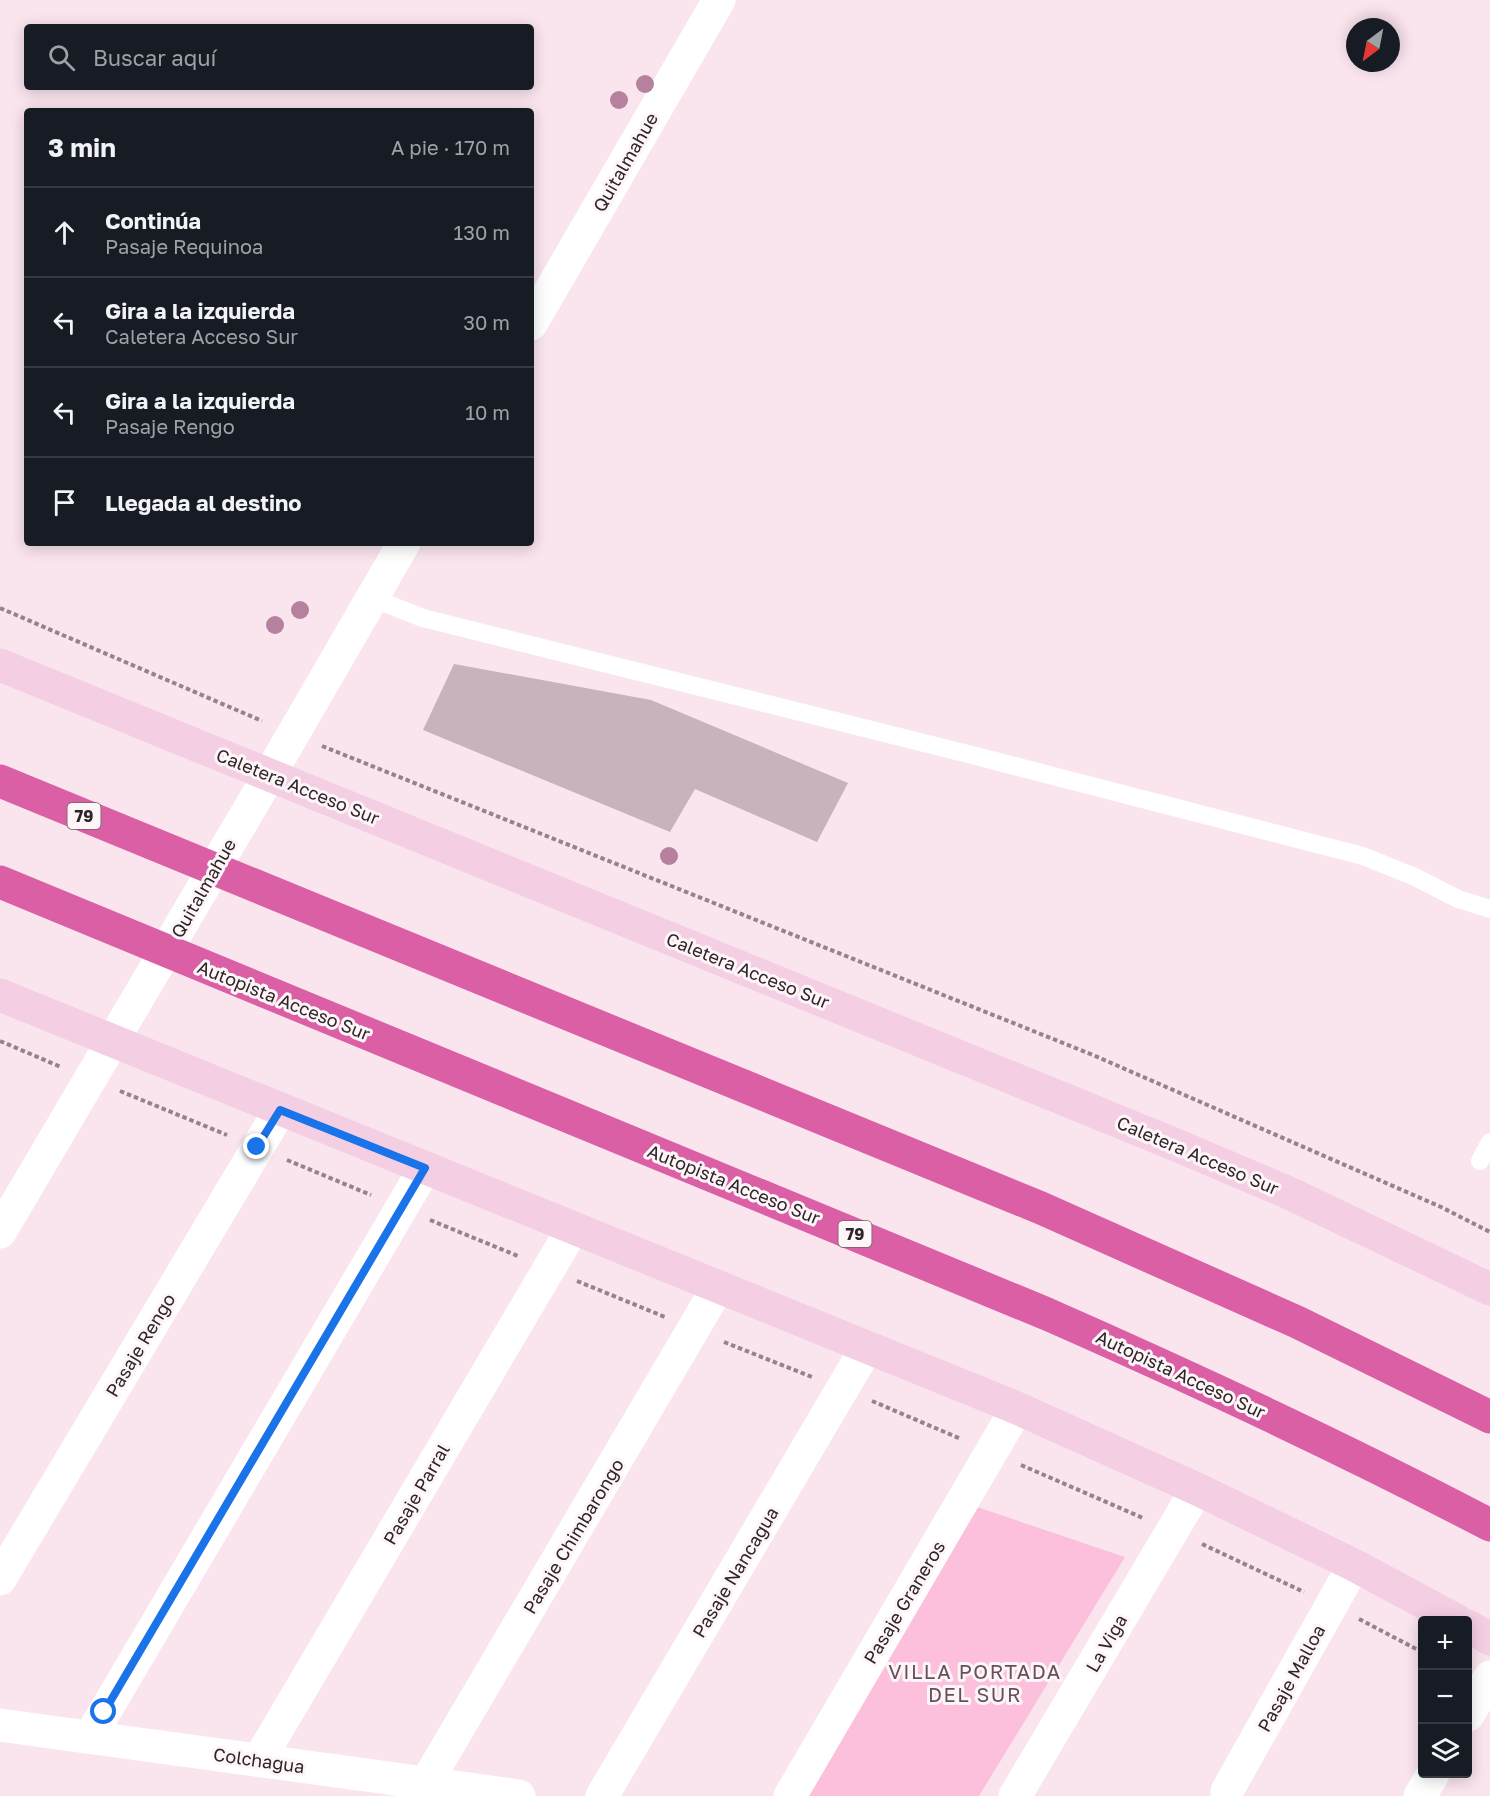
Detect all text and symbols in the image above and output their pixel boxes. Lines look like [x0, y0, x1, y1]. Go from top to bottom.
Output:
north arrow [1346, 18, 1400, 72]
search box [24, 24, 534, 90]
icon: search [45, 41, 78, 74]
text: Buscar aquí [93, 44, 216, 71]
street label: Quitalmahue [588, 109, 662, 215]
text: 3 min [48, 132, 116, 163]
text: A pie · 170 m [391, 135, 510, 159]
text: Continúa [105, 207, 201, 234]
icon: ahead [48, 216, 81, 249]
text: 130 m [454, 220, 510, 244]
text: Pasaje Requinoa [105, 234, 263, 258]
text: Gira a la izquierda [105, 297, 295, 324]
icon: left [48, 306, 81, 339]
text: 30 m [463, 310, 510, 334]
text: Caletera Acceso Sur [105, 324, 298, 348]
text: Gira a la izquierda [105, 387, 295, 414]
icon: left [48, 396, 81, 429]
text: 10 m [465, 400, 510, 424]
text: Pasaje Rengo [105, 414, 235, 438]
icon: arrive [48, 486, 81, 519]
text: Llegada al destino [105, 489, 302, 516]
street label: Caletera Acceso Sur [213, 743, 383, 829]
road number: 79 [68, 803, 100, 829]
street label: Quitalmahue [166, 835, 240, 941]
street label: Caletera Acceso Sur [663, 927, 833, 1013]
street label: Autopista Acceso Sur [195, 955, 373, 1045]
street label: Caletera Acceso Sur [1114, 1111, 1282, 1199]
route end [243, 1133, 269, 1159]
street label: Autopista Acceso Sur [645, 1139, 823, 1229]
road number: 79 [838, 1221, 872, 1247]
street label: Pasaje Rengo [101, 1289, 179, 1401]
street label: Autopista Acceso Sur [1093, 1325, 1269, 1423]
street label: Pasaje Parral [378, 1439, 454, 1548]
street label: Pasaje Chimbarongo [518, 1454, 628, 1618]
street label: Pasaje Nancagua [687, 1503, 783, 1641]
street label: Pasaje Graneros [859, 1536, 949, 1668]
street label: La Viga [1081, 1610, 1131, 1676]
map controls [1418, 1616, 1472, 1778]
button: + [1418, 1616, 1472, 1670]
street label: Pasaje Malloa [1252, 1621, 1330, 1735]
district label: VILLA PORTADA DEL SUR [888, 1659, 1062, 1706]
button: − [1418, 1670, 1472, 1724]
route start [90, 1698, 116, 1724]
button: layers [1418, 1724, 1472, 1778]
street label: Colchagua [212, 1743, 306, 1777]

